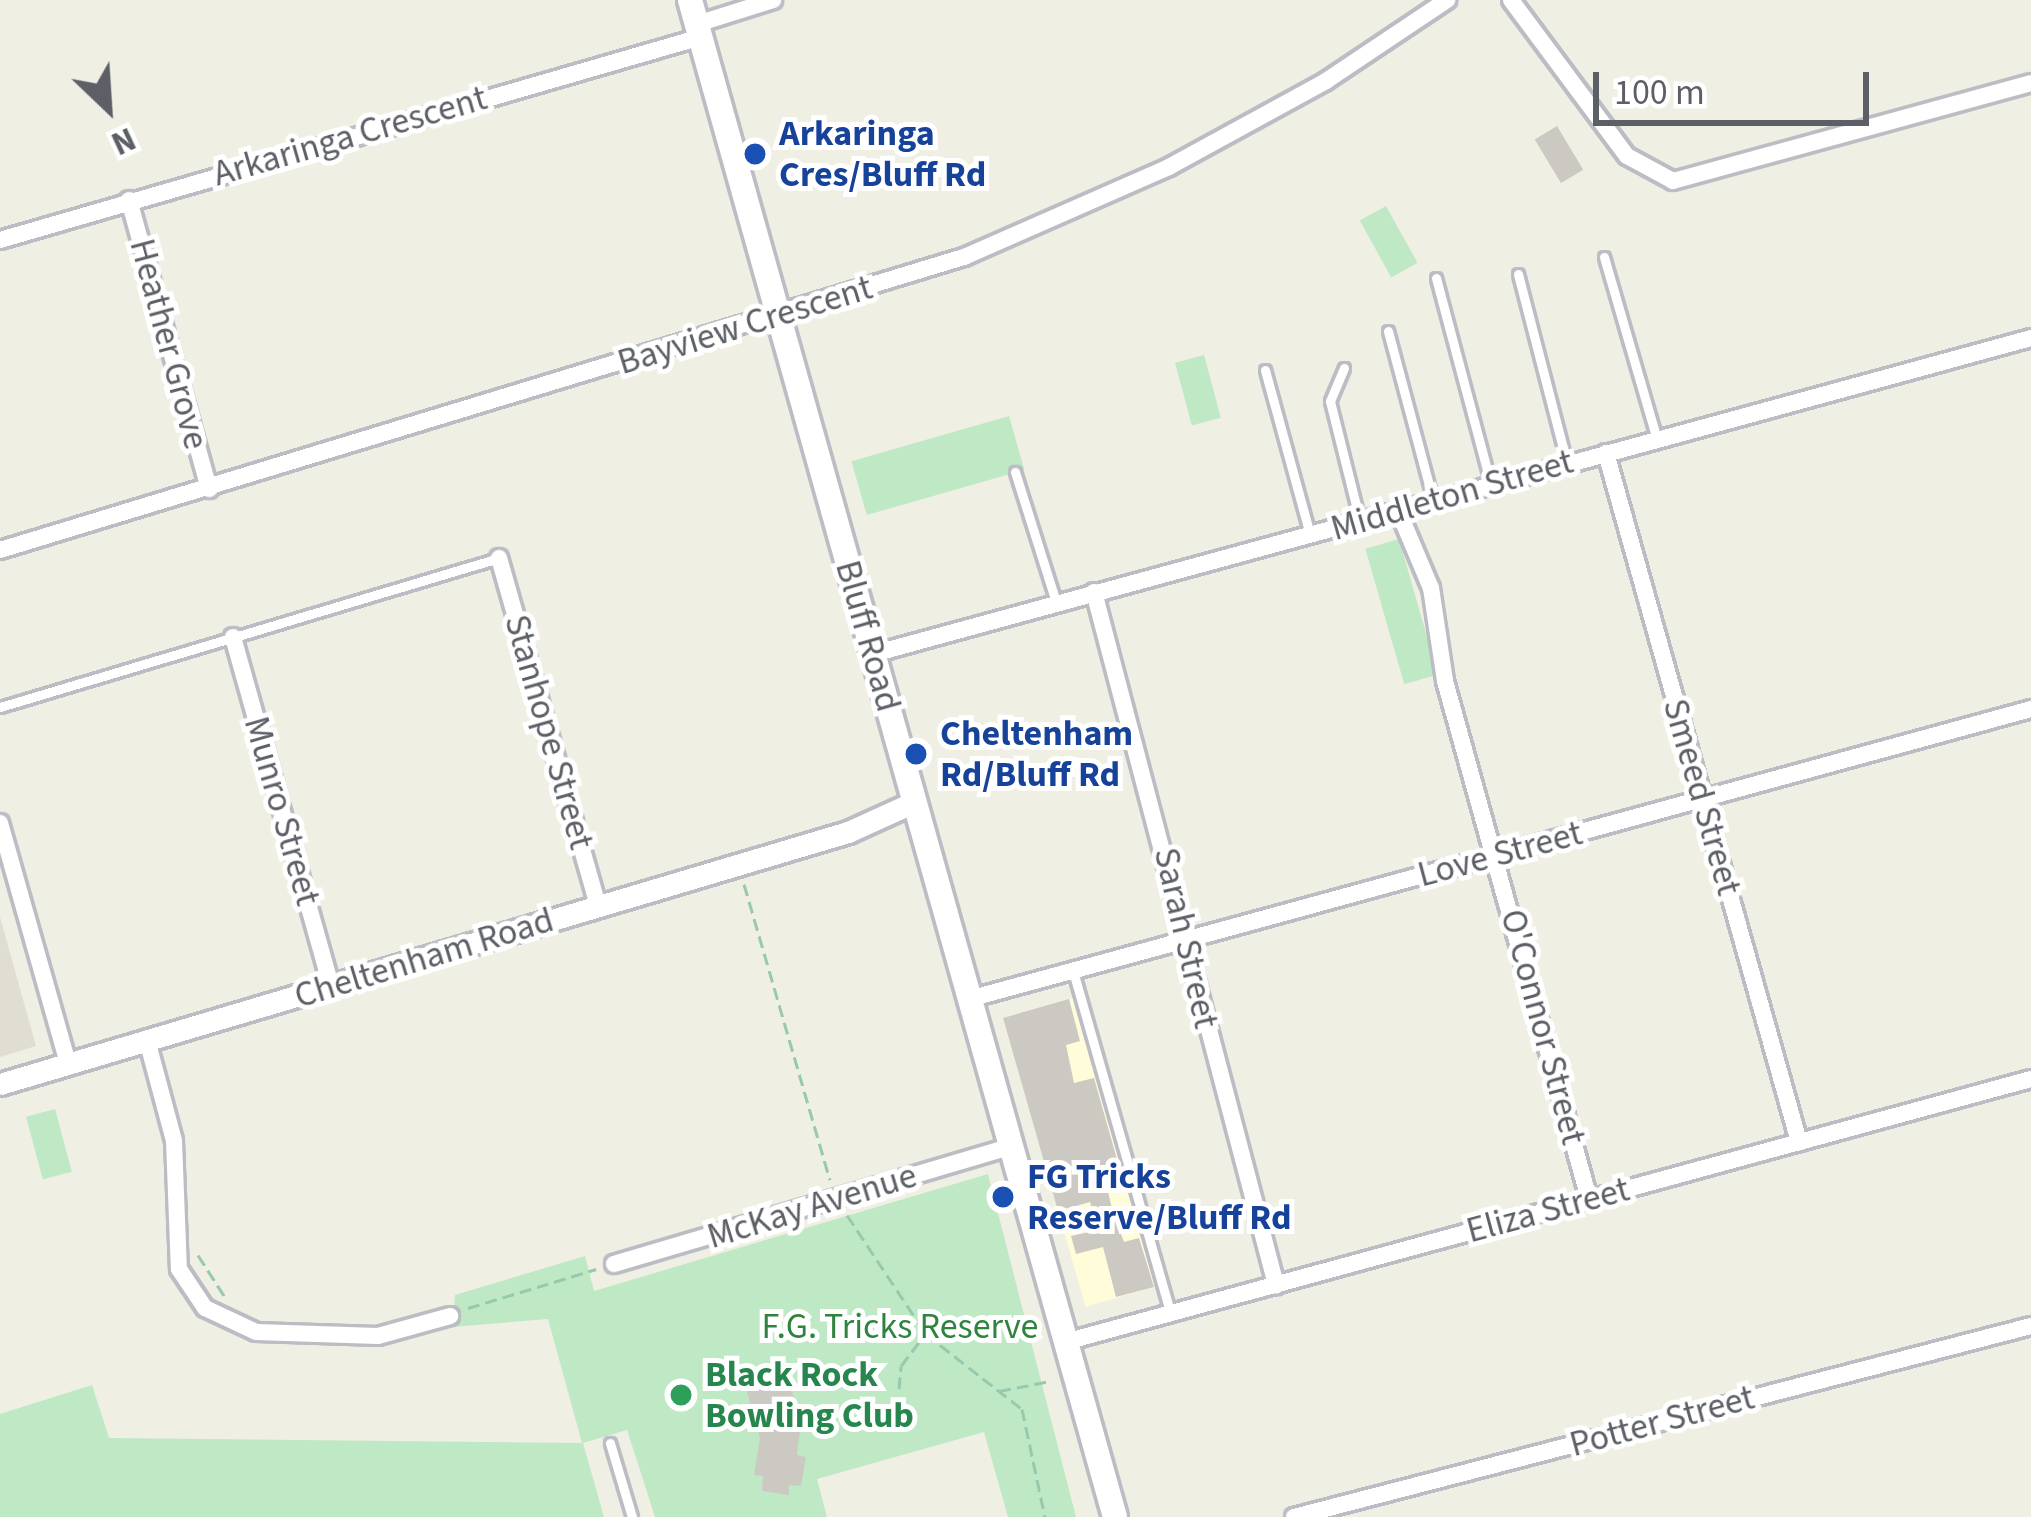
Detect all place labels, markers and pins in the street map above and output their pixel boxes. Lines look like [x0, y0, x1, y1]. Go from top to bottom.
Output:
place label: Arkaringa Cres/Bluff Rd [779, 111, 986, 196]
marker: Arkaringa Cres/Bluff Rd [742, 141, 768, 167]
place label: Cheltenham Rd/Bluff Rd [940, 711, 1133, 796]
marker: Cheltenham Rd/Bluff Rd [903, 741, 929, 767]
place label: FG Tricks Reserve/Bluff Rd [1027, 1154, 1292, 1239]
marker: FG Tricks Reserve/Bluff Rd [990, 1184, 1016, 1210]
place label: Black Rock Bowling Club [705, 1352, 914, 1437]
marker: Black Rock Bowling Club [668, 1382, 694, 1408]

